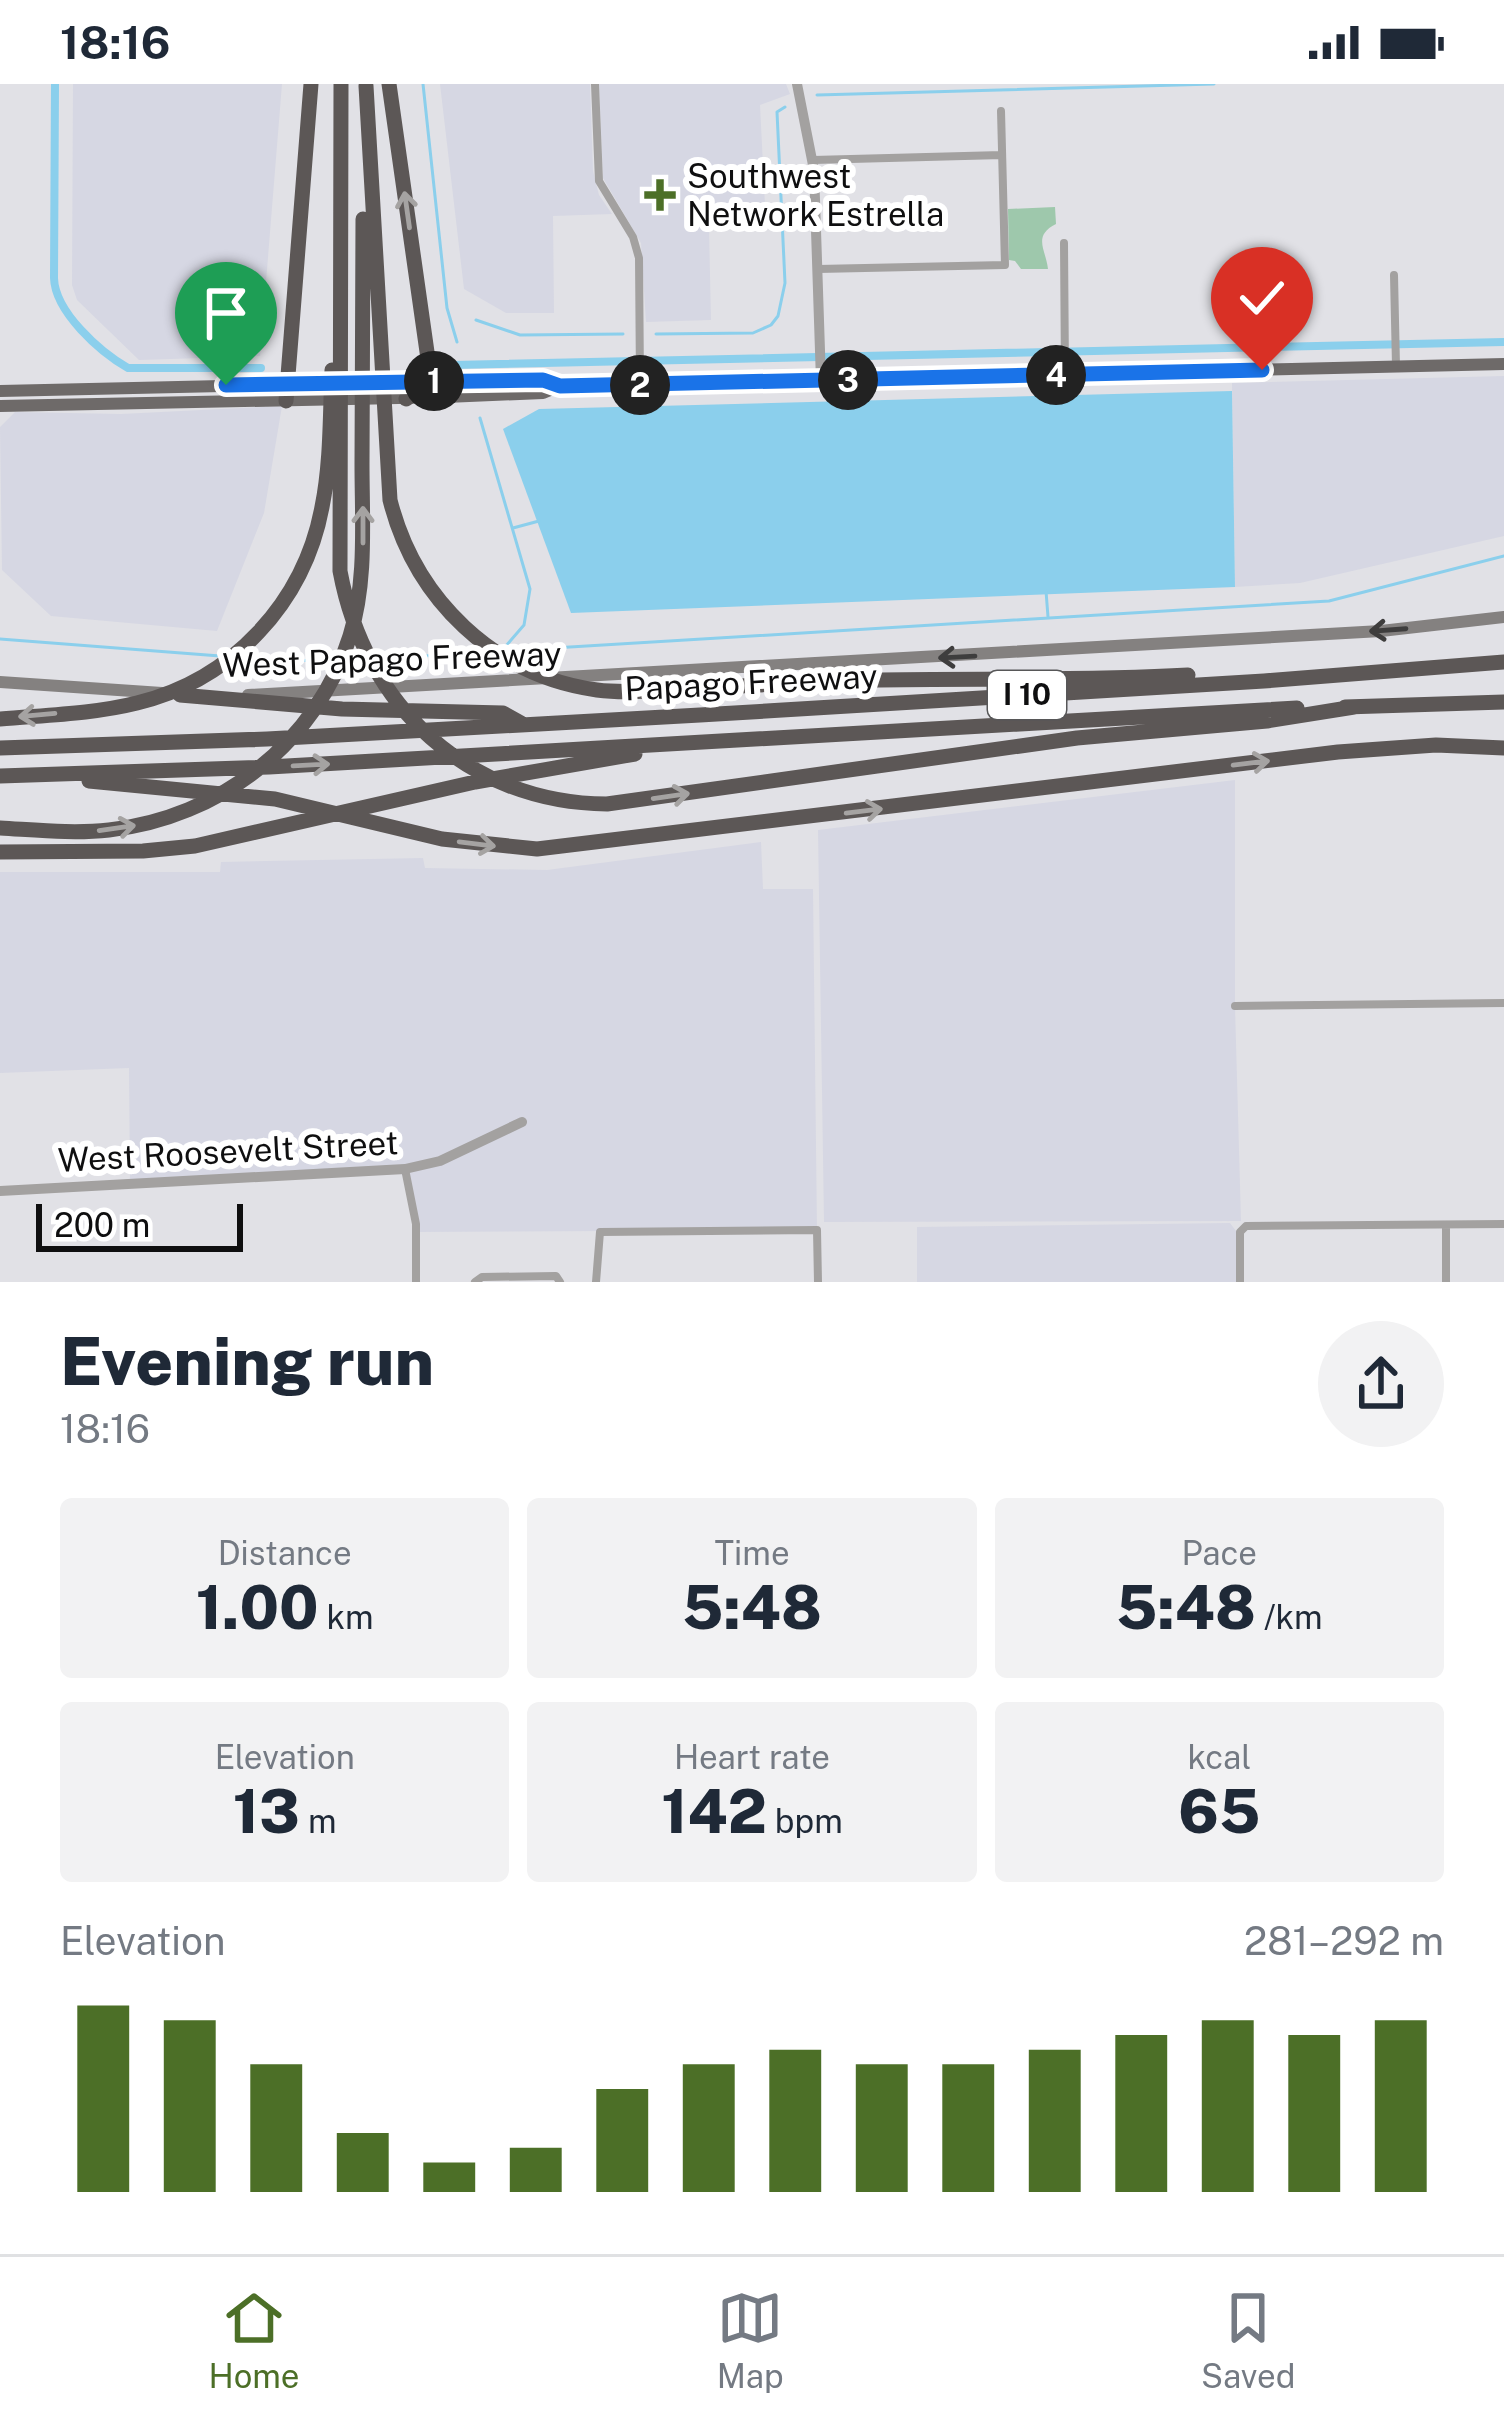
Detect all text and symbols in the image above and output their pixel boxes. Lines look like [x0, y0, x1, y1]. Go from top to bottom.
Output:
text: 18:16 [60, 16, 171, 69]
place label: Southwest Network Estrella [687, 157, 944, 233]
marker: Southwest Network Estrella [644, 179, 676, 211]
one-way arrow [395, 191, 418, 230]
pin [1211, 247, 1313, 370]
pin [175, 262, 277, 385]
icon: check [1229, 265, 1295, 331]
icon: arrive [193, 280, 259, 346]
pin: 4 [1026, 345, 1086, 405]
pin: 3 [818, 350, 878, 410]
pin: 1 [404, 351, 464, 411]
pin: 2 [610, 355, 670, 415]
text: 4 [1045, 356, 1067, 394]
text: 3 [837, 361, 859, 399]
text: 1 [427, 362, 441, 400]
text: 2 [630, 366, 650, 404]
one-way arrow [351, 506, 374, 545]
one-way arrow [1369, 619, 1408, 642]
street label: West Papago Freeway [222, 634, 562, 684]
one-way arrow [938, 646, 977, 669]
street label: Papago Freeway [624, 656, 878, 708]
road number: I 10 [988, 671, 1066, 719]
one-way arrow [18, 704, 57, 727]
one-way arrow [1231, 751, 1270, 773]
one-way arrow [291, 753, 330, 776]
one-way arrow [651, 785, 690, 807]
one-way arrow [844, 799, 883, 821]
one-way arrow [96, 816, 135, 839]
one-way arrow [457, 834, 496, 856]
street label: West Roosevelt Street [57, 1123, 399, 1179]
scale bar [36, 1198, 243, 1251]
text: 200 m [54, 1206, 150, 1244]
button: share [1318, 1321, 1444, 1447]
text: Evening run [60, 1322, 434, 1400]
text: 18:16 [60, 1406, 150, 1452]
text: Distance [218, 1534, 352, 1572]
text: Time [714, 1534, 790, 1572]
text: Pace [1182, 1534, 1257, 1572]
text: 1.00 [196, 1572, 318, 1643]
text: 5:48 [682, 1572, 822, 1643]
text: 5:48 [1116, 1572, 1256, 1643]
text: km [318, 1598, 374, 1636]
text: /km [1256, 1598, 1323, 1636]
text: Elevation [215, 1738, 355, 1776]
text: Heart rate [674, 1738, 830, 1776]
text: kcal [1187, 1738, 1251, 1776]
text: 13 [233, 1776, 300, 1847]
text: 142 [661, 1776, 767, 1847]
text: 65 [1178, 1776, 1260, 1847]
text: m [300, 1802, 337, 1840]
text: bpm [767, 1802, 843, 1840]
text: Elevation [60, 1918, 226, 1964]
text: 281–292 m [1244, 1918, 1444, 1964]
tab: Home [209, 2285, 300, 2395]
tab: Map [717, 2285, 784, 2395]
tab: Saved [1201, 2285, 1295, 2395]

